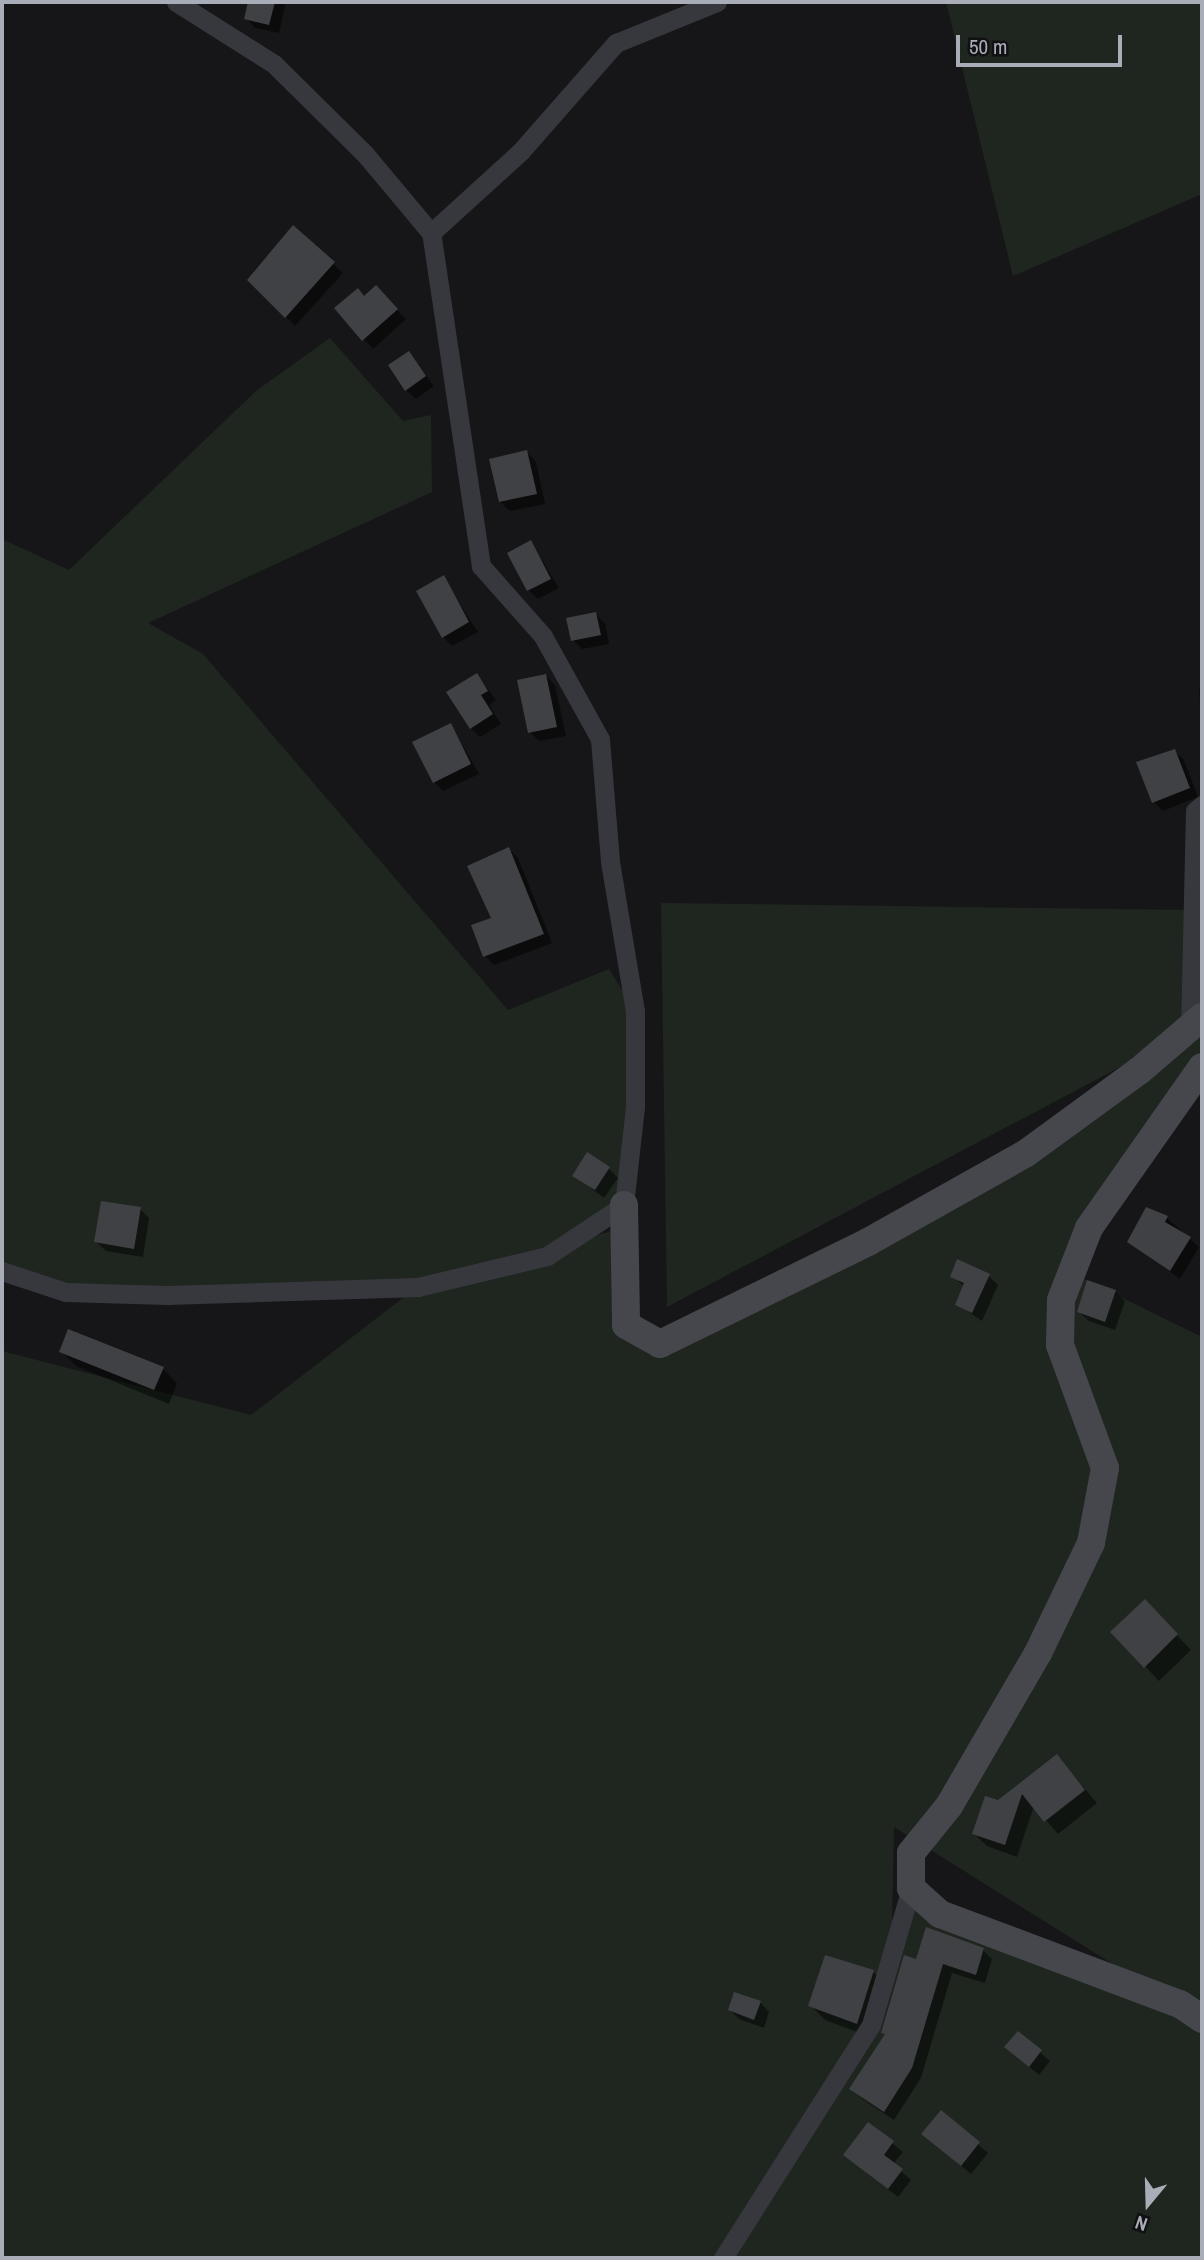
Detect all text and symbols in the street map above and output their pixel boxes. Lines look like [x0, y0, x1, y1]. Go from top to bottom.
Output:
scale bar [959, 21, 1125, 65]
text: 50 m [969, 32, 1007, 61]
north arrow [1113, 2169, 1183, 2239]
text: N [1132, 2210, 1151, 2238]

